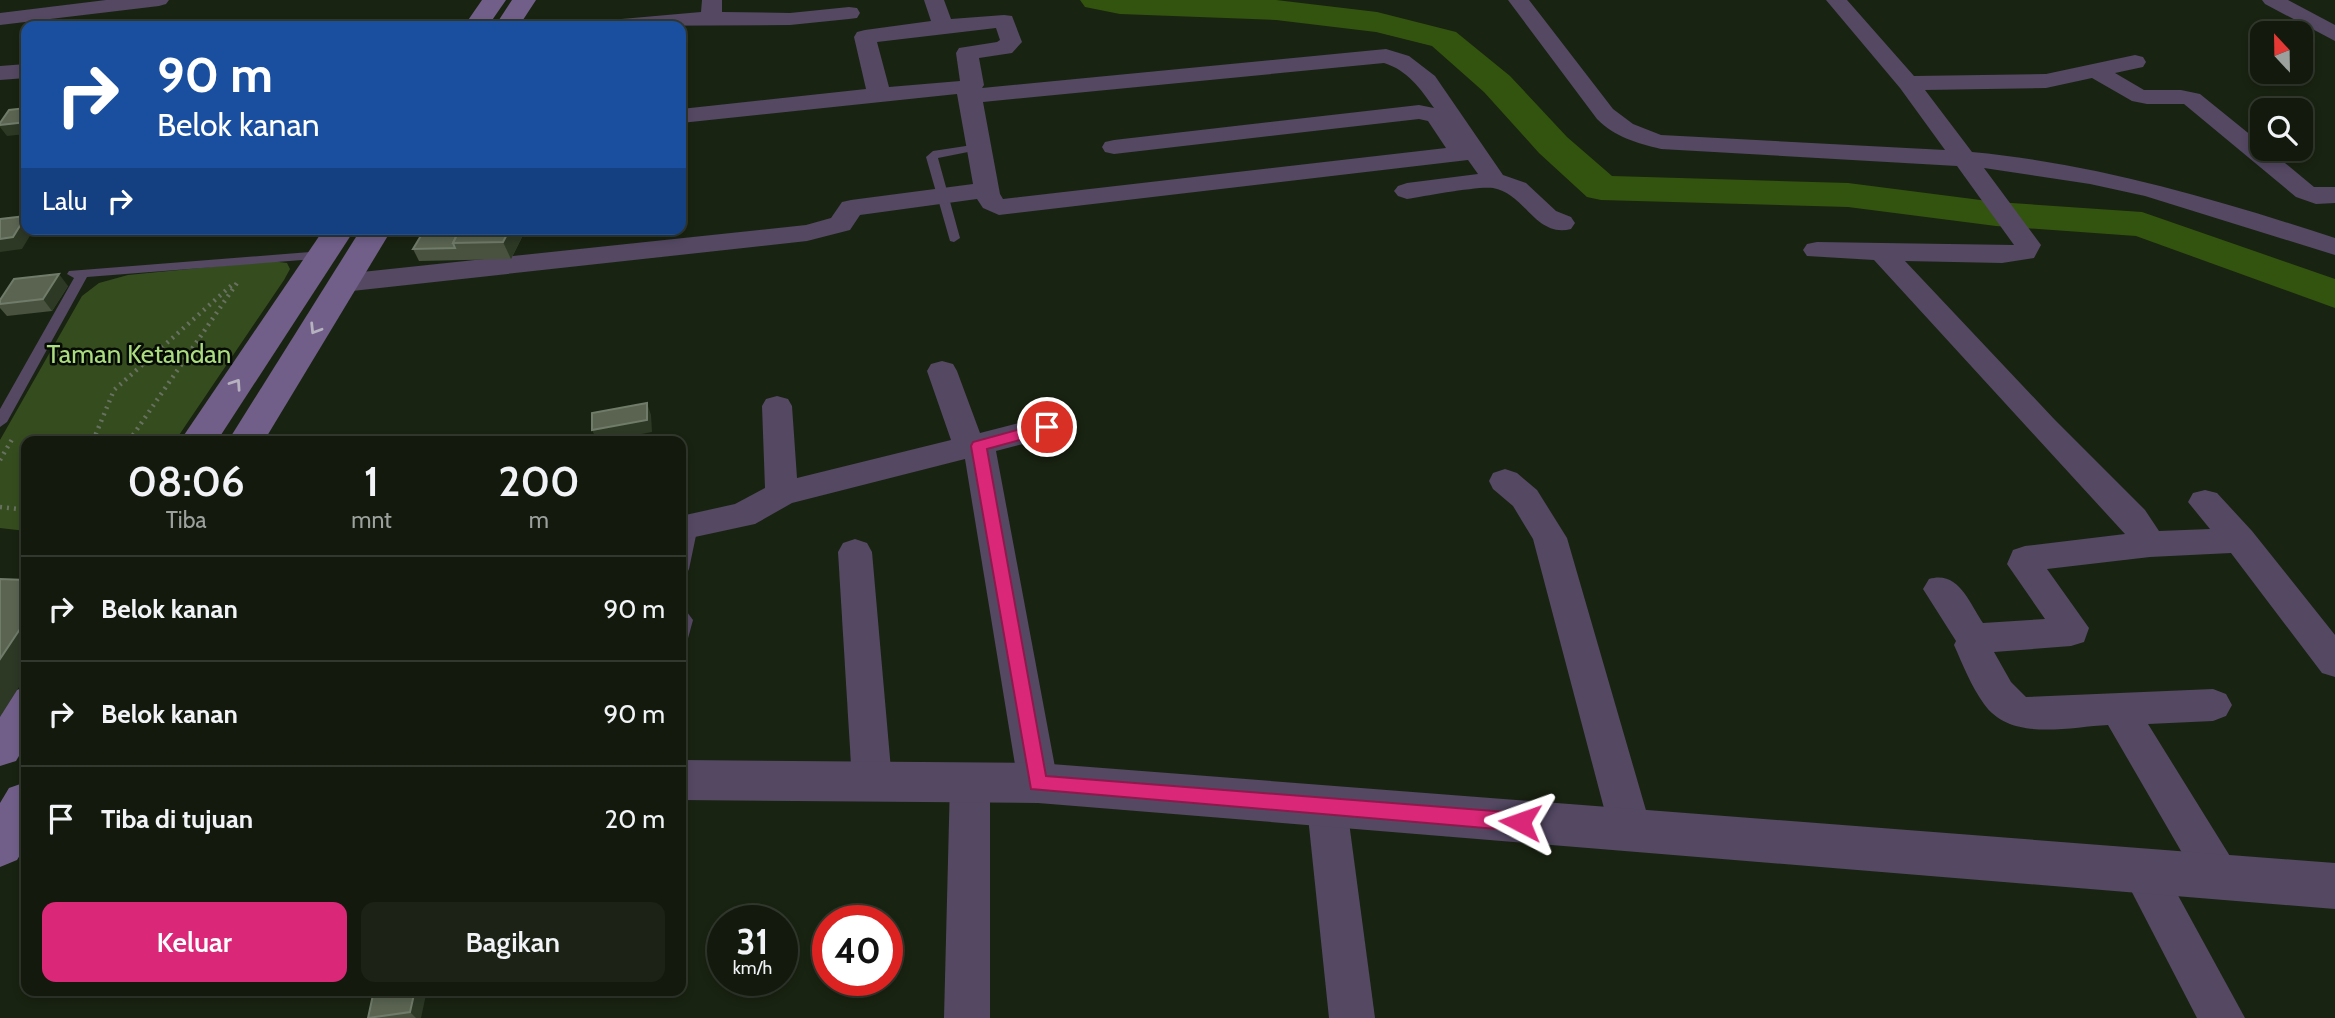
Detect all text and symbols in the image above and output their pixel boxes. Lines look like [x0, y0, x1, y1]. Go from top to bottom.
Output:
north arrow [2250, 21, 2314, 84]
map controls [2250, 21, 2313, 161]
text: 90 m [157, 45, 273, 104]
icon: right [42, 49, 133, 140]
button: search [2250, 98, 2313, 161]
text: Belok kanan [157, 105, 320, 144]
icon: right [101, 182, 139, 220]
text: Lalu [42, 185, 87, 217]
one-way arrow [311, 321, 324, 334]
park label: Taman Ketandan [47, 338, 231, 370]
one-way arrow [228, 379, 241, 392]
pin [1017, 397, 1077, 457]
icon: arrive [1028, 408, 1066, 446]
text: 08:06 [127, 455, 245, 507]
text: 1 [364, 455, 379, 507]
text: 200 [498, 455, 580, 507]
text: Tiba [166, 506, 206, 534]
text: mnt [351, 506, 392, 534]
text: m [529, 506, 549, 534]
icon: right [42, 590, 80, 628]
text: Belok kanan [101, 593, 238, 625]
text: 90 m [603, 593, 665, 625]
icon: right [42, 695, 80, 733]
text: Belok kanan [101, 698, 238, 730]
text: 90 m [603, 698, 665, 730]
position arrow [1483, 785, 1557, 859]
icon: arrive [42, 800, 80, 838]
text: Tiba di tujuan [101, 803, 253, 835]
text: 20 m [605, 803, 665, 835]
button: Keluar [42, 902, 347, 982]
button: Bagikan [361, 902, 665, 982]
speed limit sign: 40 [812, 905, 903, 996]
text: 31 [737, 920, 768, 963]
text: km/h [733, 957, 772, 979]

